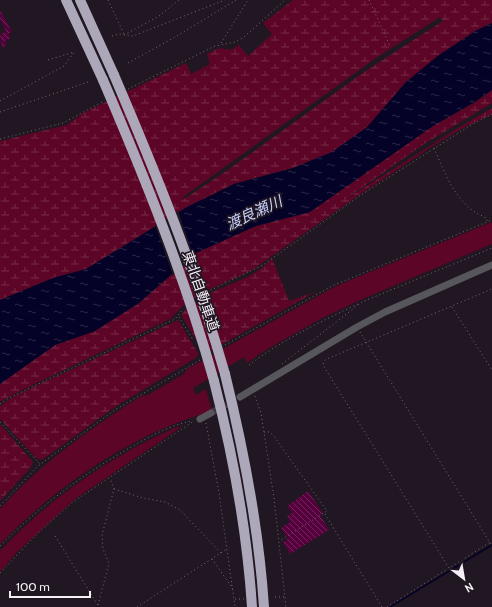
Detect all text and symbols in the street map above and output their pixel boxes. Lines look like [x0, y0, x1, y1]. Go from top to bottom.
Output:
water label: 渡良瀬川 [223, 191, 287, 234]
street label: 東北自動車道 [179, 248, 223, 334]
north arrow [444, 559, 484, 599]
scale bar [10, 573, 90, 599]
text: 100 m [16, 579, 50, 594]
text: N [462, 580, 476, 596]

